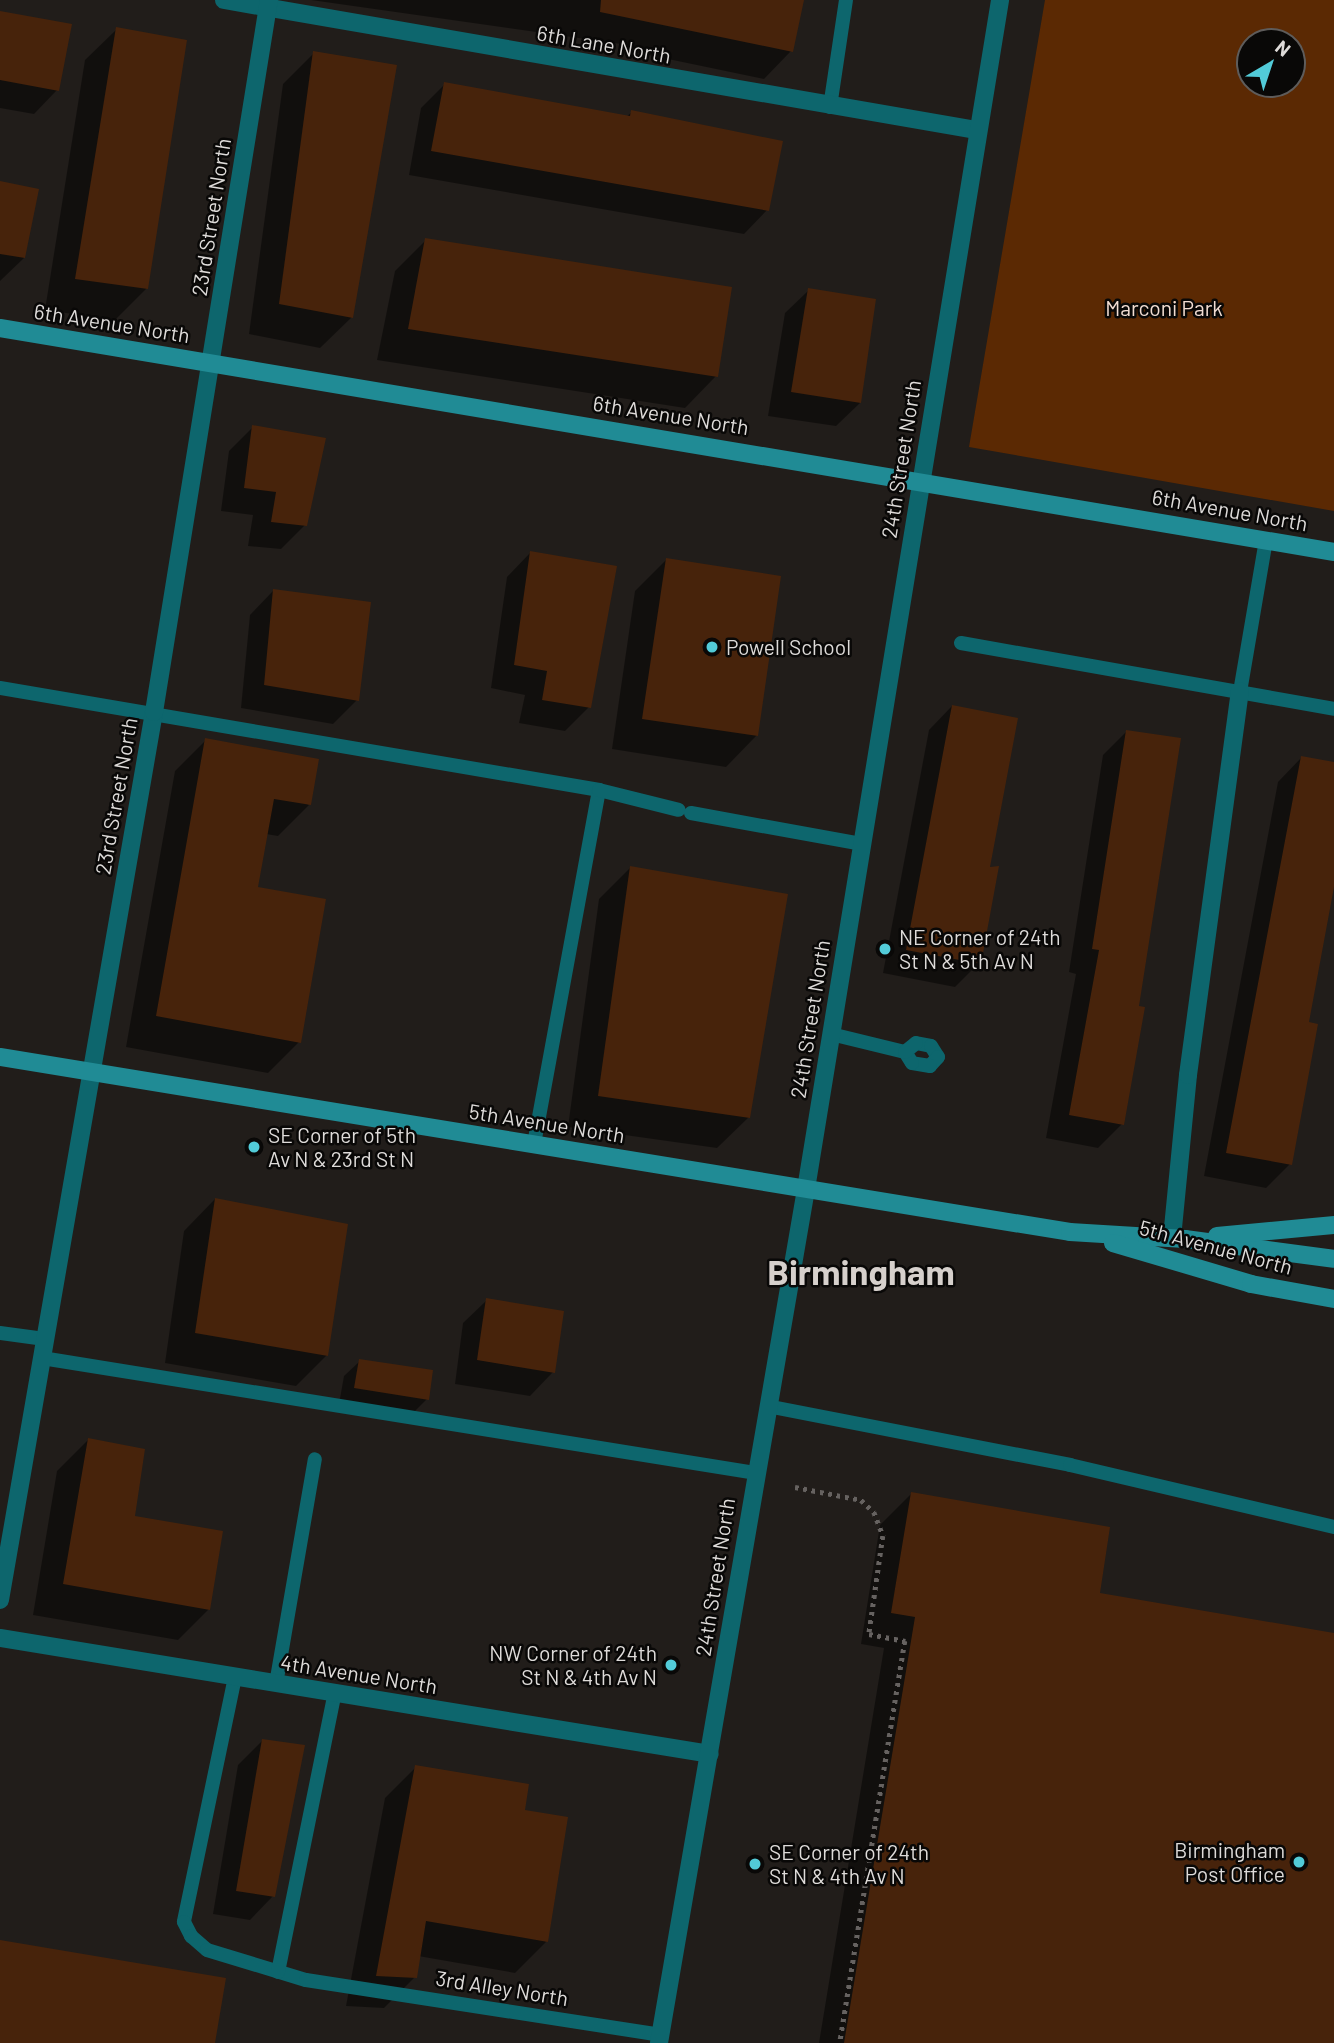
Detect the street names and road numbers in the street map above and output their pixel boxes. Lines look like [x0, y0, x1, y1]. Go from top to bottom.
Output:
street label: 6th Lane North [535, 20, 673, 68]
street label: 23rd Street North [186, 136, 236, 298]
street label: 6th Avenue North [32, 298, 192, 348]
street label: 24th Street North [876, 378, 926, 540]
street label: 6th Avenue North [591, 390, 751, 440]
street label: 6th Avenue North [1150, 484, 1310, 536]
street label: 23rd Street North [90, 715, 142, 877]
street label: 24th Street North [785, 938, 835, 1100]
street label: 5th Avenue North [467, 1098, 627, 1148]
street label: 5th Avenue North [1137, 1214, 1295, 1280]
street label: 24th Street North [690, 1496, 740, 1658]
street label: 4th Avenue North [279, 1649, 439, 1699]
street label: 3rd Alley North [434, 1965, 570, 2011]

